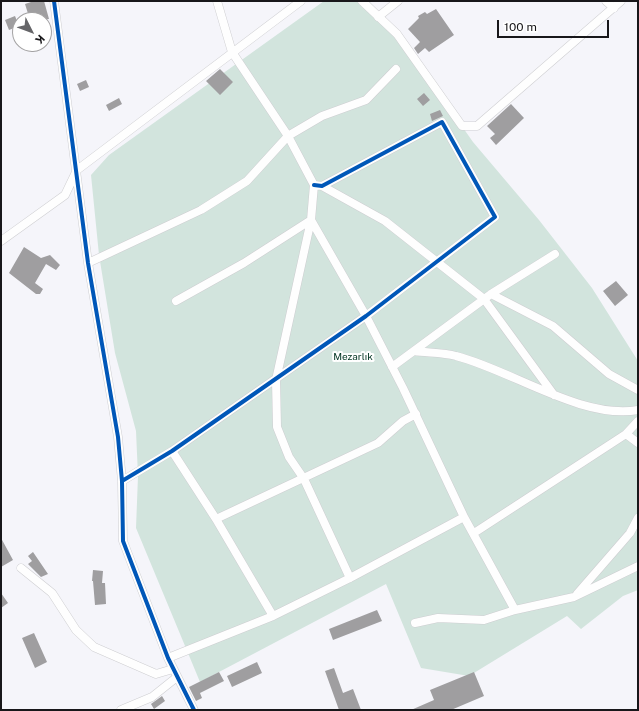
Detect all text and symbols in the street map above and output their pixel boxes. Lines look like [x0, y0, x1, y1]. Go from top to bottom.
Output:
north arrow [12, 12, 52, 52]
scale bar [499, 12, 611, 38]
text: 100 m [504, 20, 537, 34]
text: K [33, 32, 47, 46]
park label: Mezarlık [333, 351, 373, 363]

